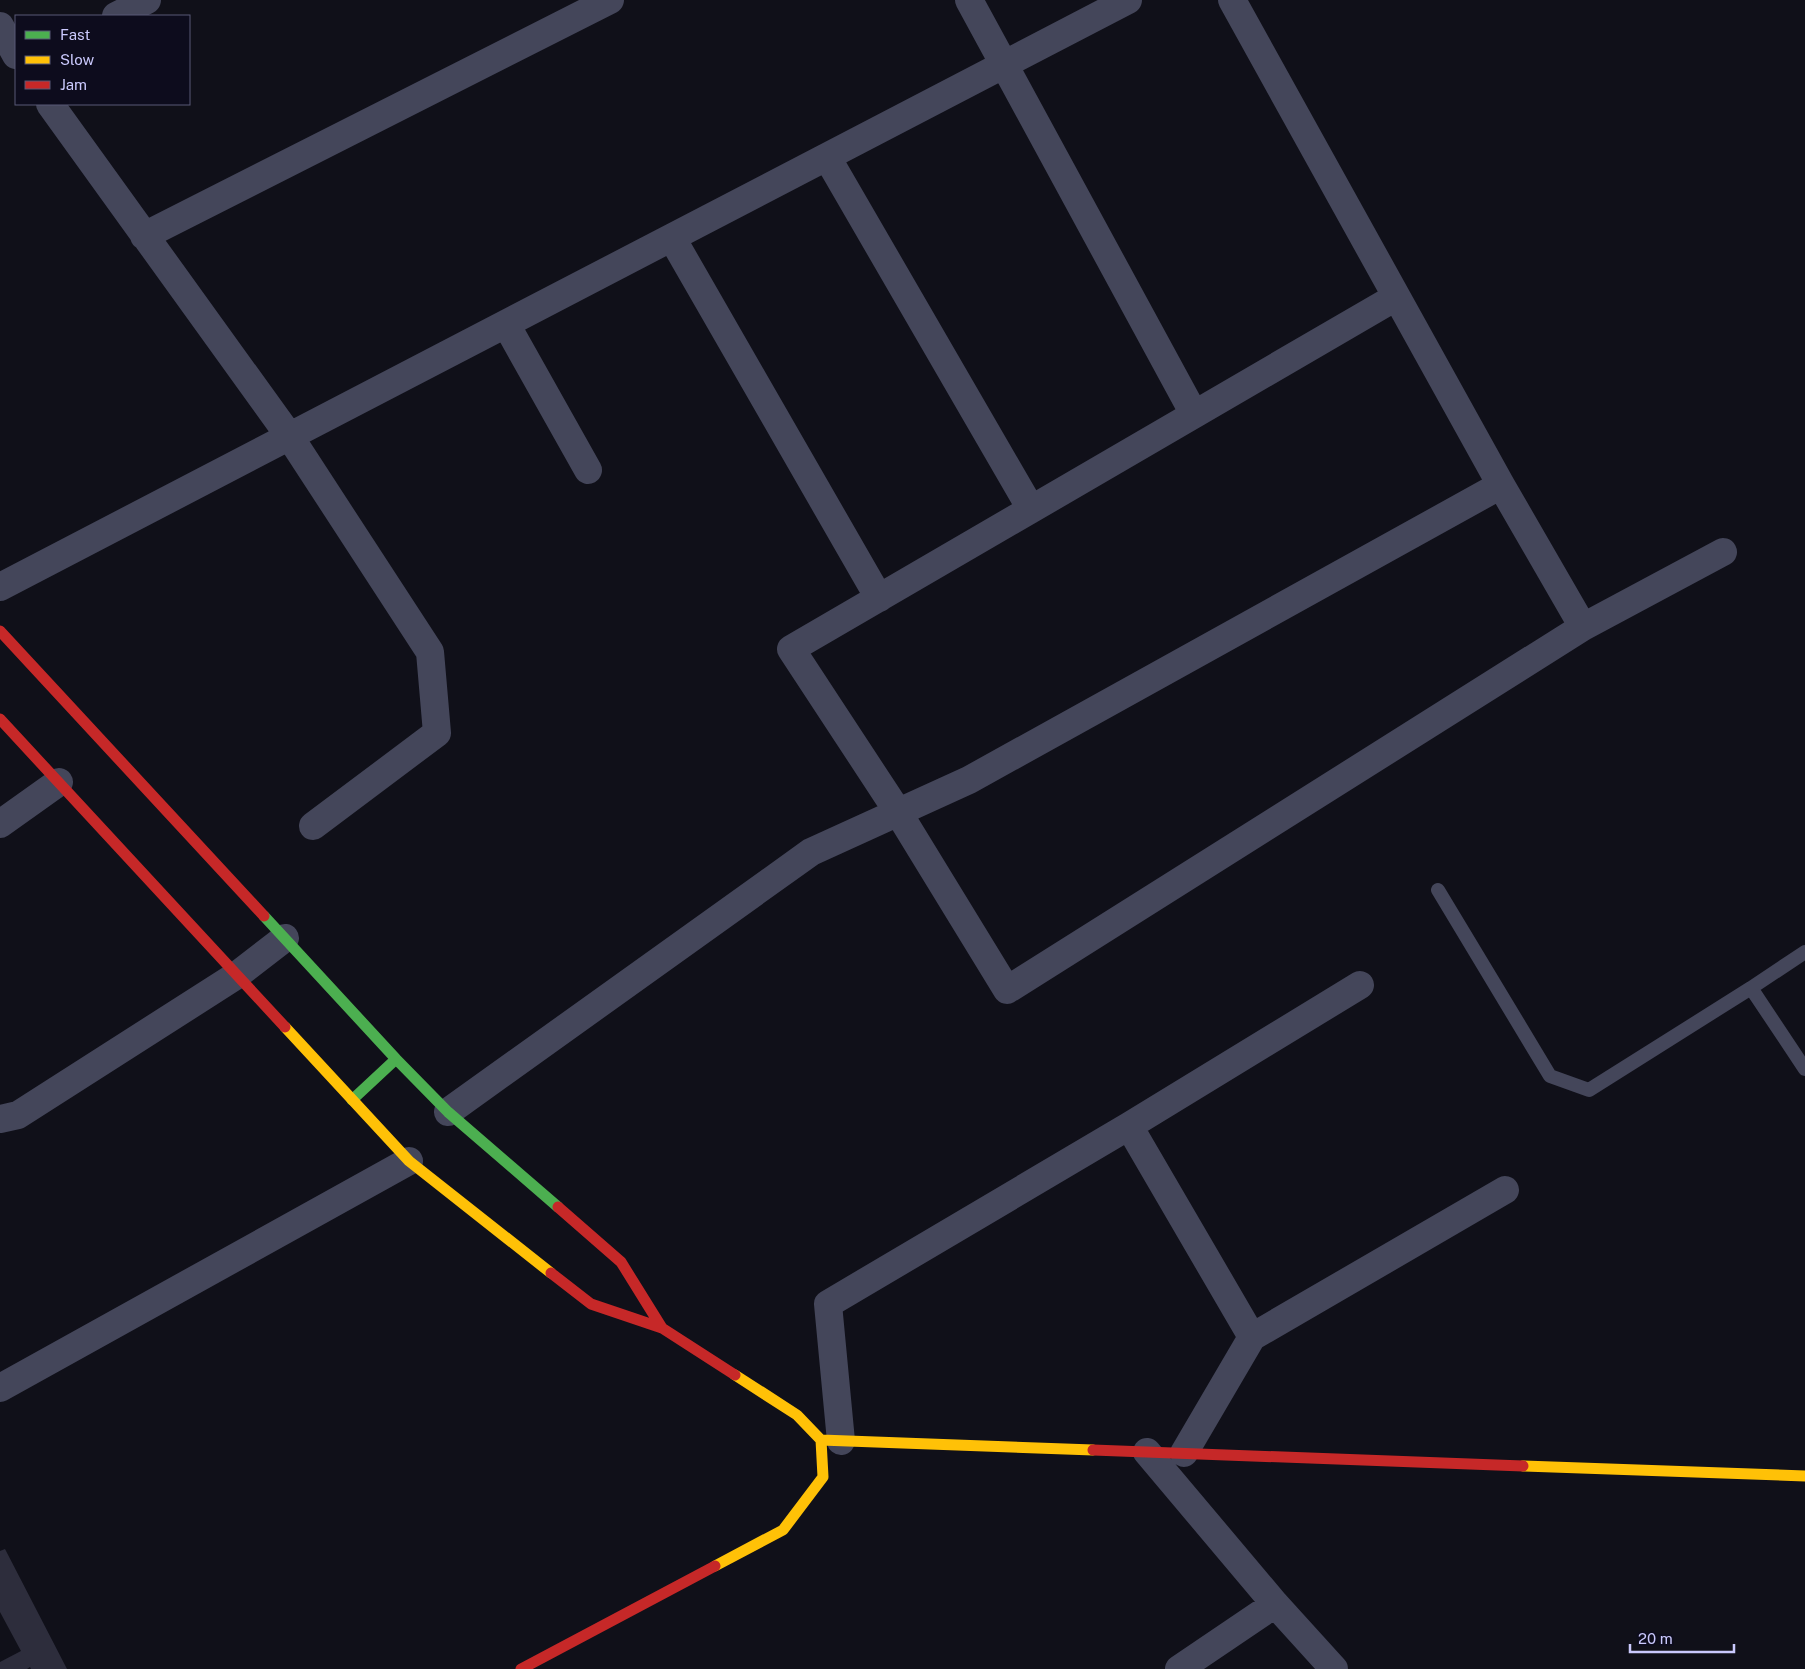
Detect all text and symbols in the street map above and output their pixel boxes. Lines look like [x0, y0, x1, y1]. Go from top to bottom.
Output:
legend [15, 15, 190, 105]
text: Fast [60, 26, 90, 43]
text: Slow [60, 51, 95, 68]
text: Jam [60, 76, 87, 93]
scale bar [1630, 1622, 1734, 1654]
text: 20 m [1638, 1630, 1673, 1647]

